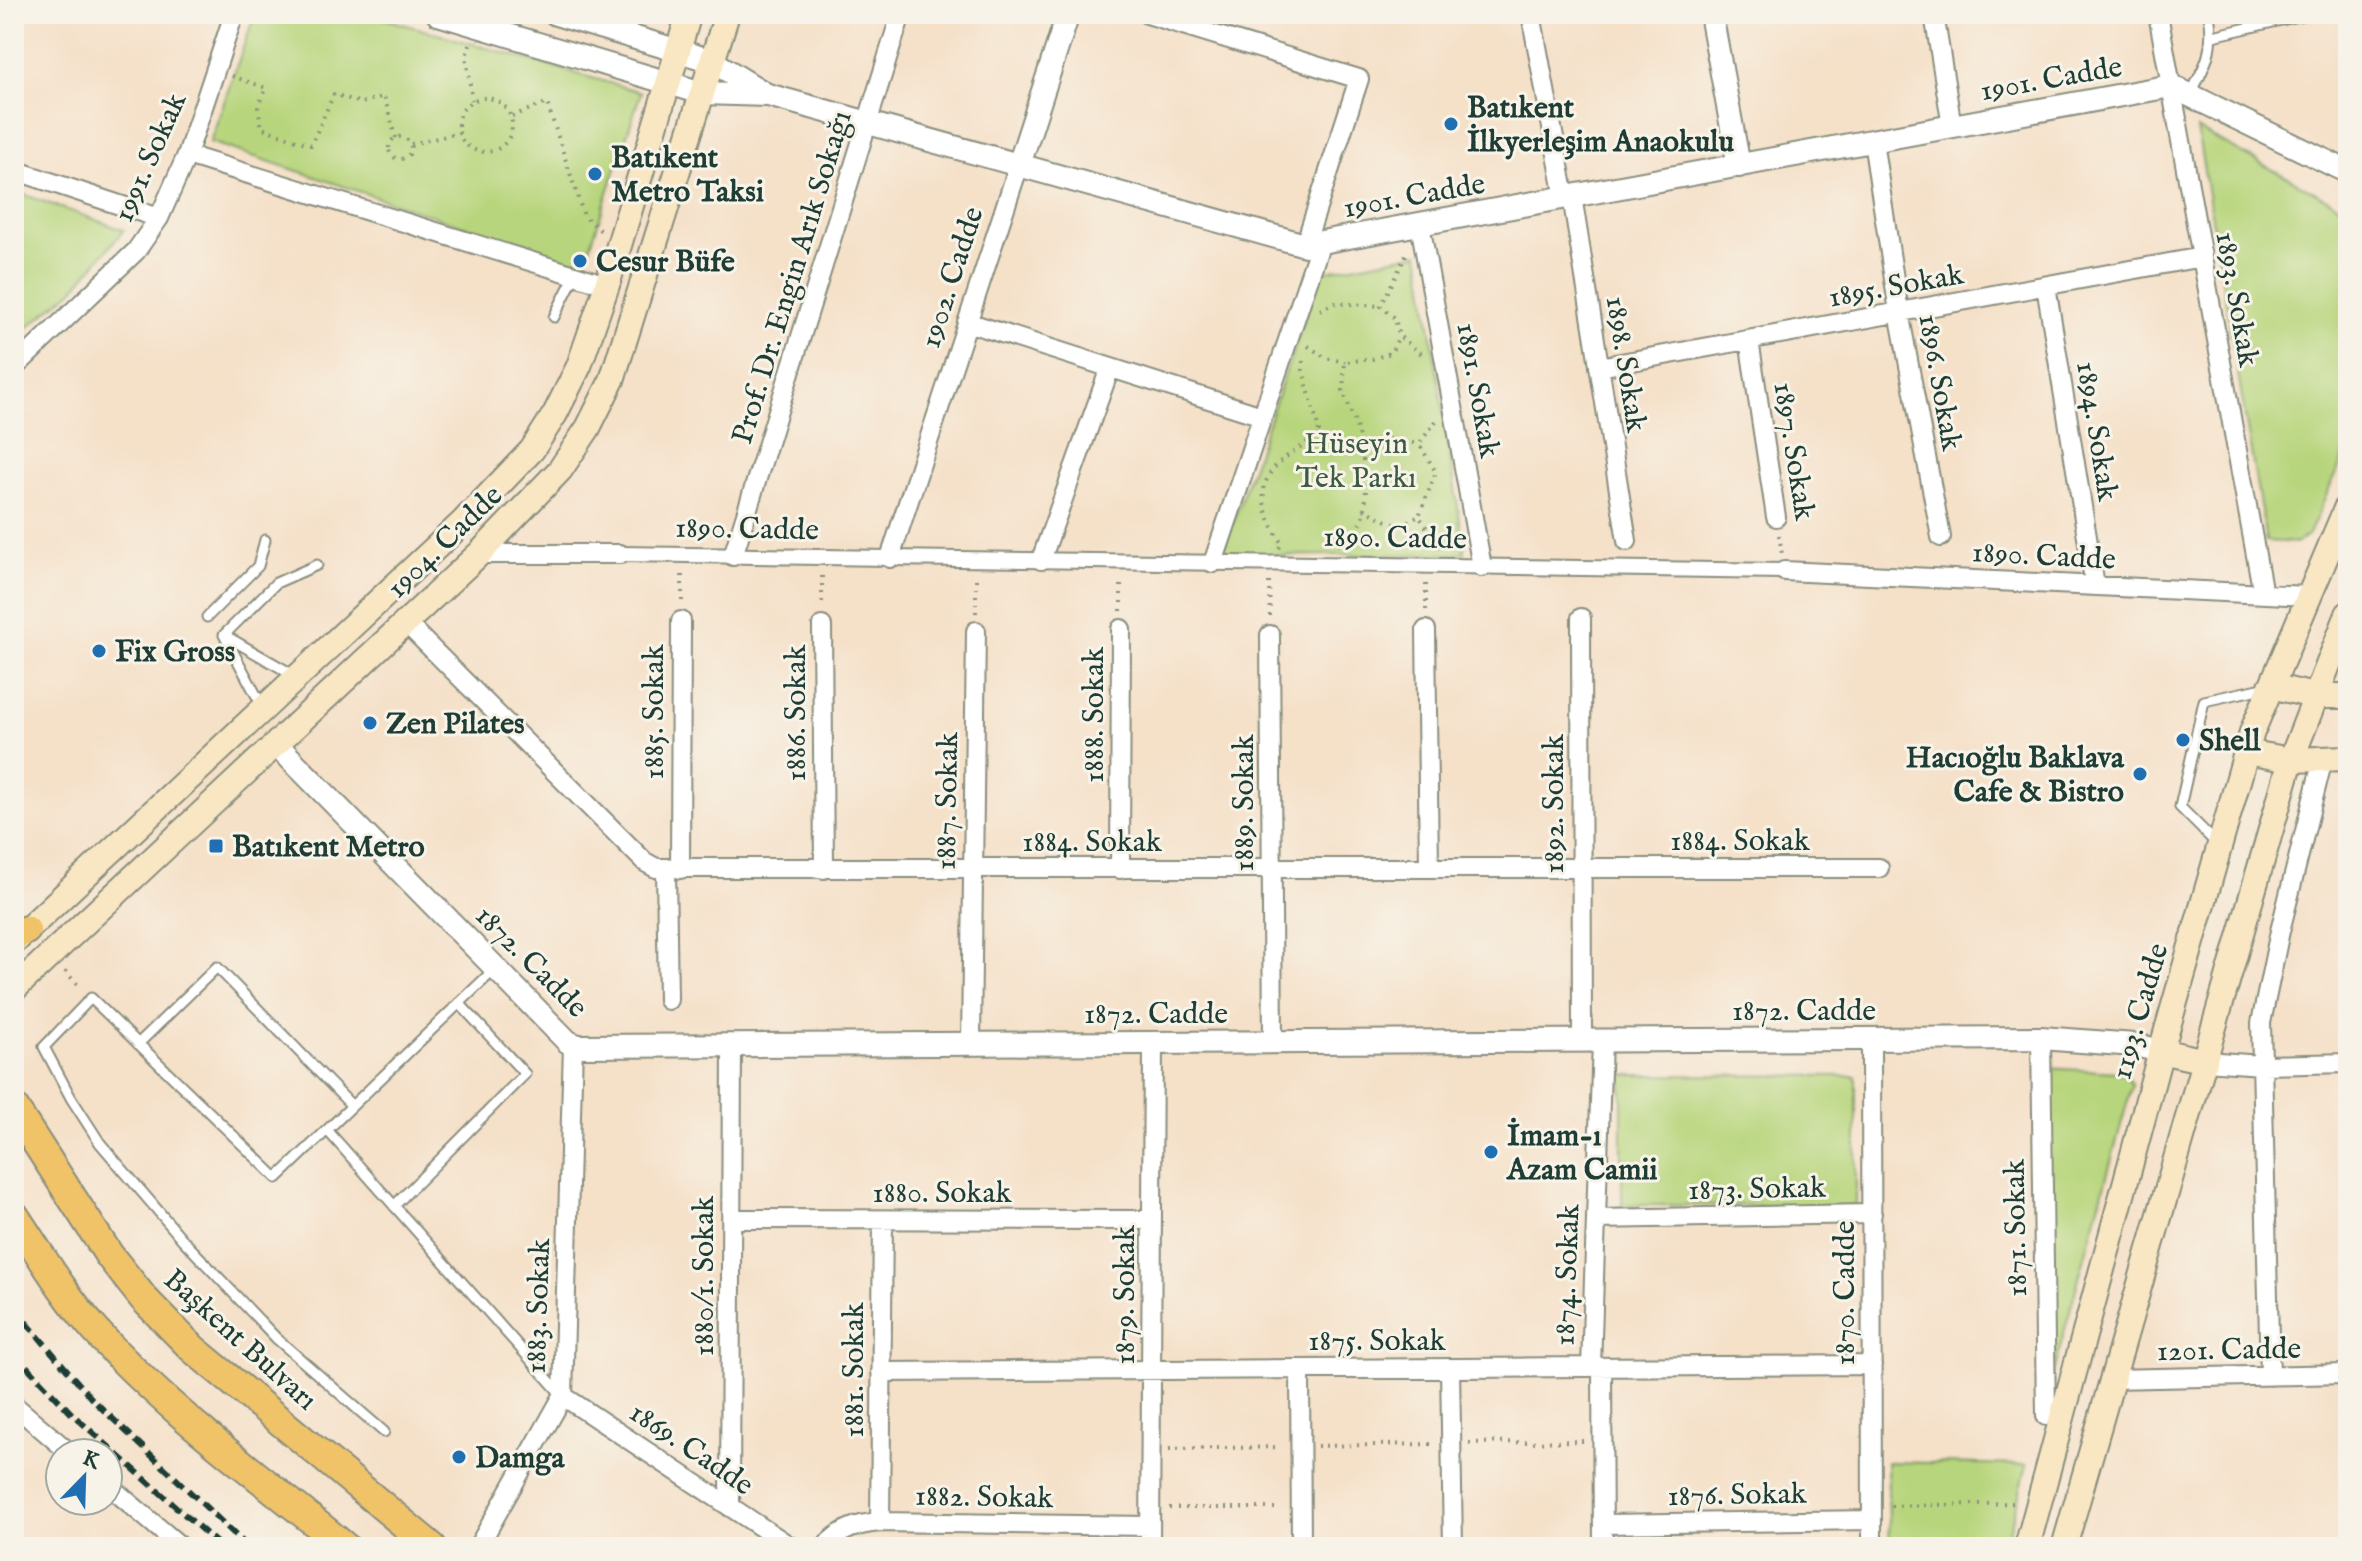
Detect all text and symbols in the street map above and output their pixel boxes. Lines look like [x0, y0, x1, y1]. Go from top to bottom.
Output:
street label: 1901. Cadde [1978, 49, 2125, 111]
street label: 1991. Sokak [105, 86, 197, 229]
place label: Batıkent İlkyerleşim Anaokulu [1467, 90, 1734, 162]
street label: Prof. Dr. Engin Arık Sokağı [724, 106, 862, 449]
marker: Batıkent İlkyerleşim Anaokulu [1442, 115, 1460, 133]
place label: Batıkent Metro Taksi [611, 140, 764, 212]
marker: Batıkent Metro Taksi [586, 165, 604, 183]
street label: 1901. Cadde [1341, 166, 1488, 228]
street label: 1902. Cadde [912, 202, 994, 353]
street label: 1893. Sokak [2205, 229, 2267, 371]
place label: Cesur Büfe [596, 244, 735, 282]
marker: Cesur Büfe [571, 252, 589, 270]
street label: 1895. Sokak [1826, 256, 1968, 318]
street label: 1898. Sokak [1596, 294, 1655, 436]
street label: 1896. Sokak [1908, 311, 1970, 455]
street label: 1891. Sokak [1446, 320, 1508, 462]
street label: 1894. Sokak [2066, 359, 2126, 505]
street label: 1897. Sokak [1763, 379, 1823, 524]
park label: Hüseyin Tek Parkı [1296, 426, 1416, 498]
street label: 1904. Cadde [379, 478, 512, 607]
street label: 1890. Cadde [675, 510, 819, 550]
street label: 1890. Cadde [1323, 519, 1467, 559]
street label: 1890. Cadde [1971, 534, 2117, 580]
place label: Fix Gross [115, 634, 235, 672]
marker: Fix Gross [90, 642, 108, 660]
street label: 1885. Sokak [636, 644, 674, 780]
street label: 1886. Sokak [778, 644, 816, 781]
street label: 1888. Sokak [1076, 646, 1114, 783]
place label: Zen Pilates [386, 706, 525, 744]
marker: Zen Pilates [361, 714, 379, 732]
place label: Shell [2199, 723, 2261, 761]
street label: 1887. Sokak [928, 731, 968, 870]
marker: Shell [2174, 731, 2192, 749]
street label: 1889. Sokak [1226, 733, 1264, 872]
street label: 1892. Sokak [1536, 733, 1574, 874]
place label: Hacıoğlu Baklava Cafe & Bistro [1906, 740, 2125, 812]
marker: Hacıoğlu Baklava Cafe & Bistro [2131, 765, 2149, 783]
street label: 1884. Sokak [1670, 823, 1811, 861]
street label: 1884. Sokak [1022, 824, 1163, 862]
place label: Batıkent Metro [232, 829, 425, 867]
marker: Batıkent Metro [207, 837, 225, 855]
street label: 1872. Cadde [466, 898, 595, 1027]
street label: 1193. Cadde [2103, 939, 2178, 1084]
street label: 1872. Cadde [1732, 993, 1876, 1031]
street label: 1872. Cadde [1084, 996, 1228, 1034]
place label: İmam-ı Azam Camii [1506, 1117, 1657, 1190]
marker: İmam-ı Azam Camii [1482, 1143, 1500, 1161]
street label: 1871. Sokak [1997, 1158, 2037, 1297]
street label: 1873. Sokak [1688, 1170, 1827, 1210]
street label: 1880. Sokak [873, 1175, 1012, 1213]
street label: 1880/1. Sokak [686, 1195, 724, 1356]
street label: 1874. Sokak [1547, 1203, 1589, 1347]
street label: 1870. Cadde [1827, 1221, 1865, 1365]
street label: 1879. Sokak [1107, 1224, 1145, 1365]
street label: 1883. Sokak [518, 1237, 560, 1374]
street label: Başkent Bulvarı [155, 1261, 325, 1420]
street label: 1881. Sokak [836, 1301, 874, 1438]
street label: 1875. Sokak [1308, 1323, 1447, 1361]
street label: 1201. Cadde [2157, 1331, 2301, 1371]
street label: 1869. Cadde [621, 1394, 760, 1505]
north arrow [44, 1437, 124, 1517]
place label: Damga [475, 1440, 565, 1478]
text: K [78, 1444, 105, 1477]
marker: Damga [450, 1448, 468, 1466]
street label: 1876. Sokak [1667, 1476, 1808, 1516]
street label: 1882. Sokak [915, 1478, 1054, 1518]

